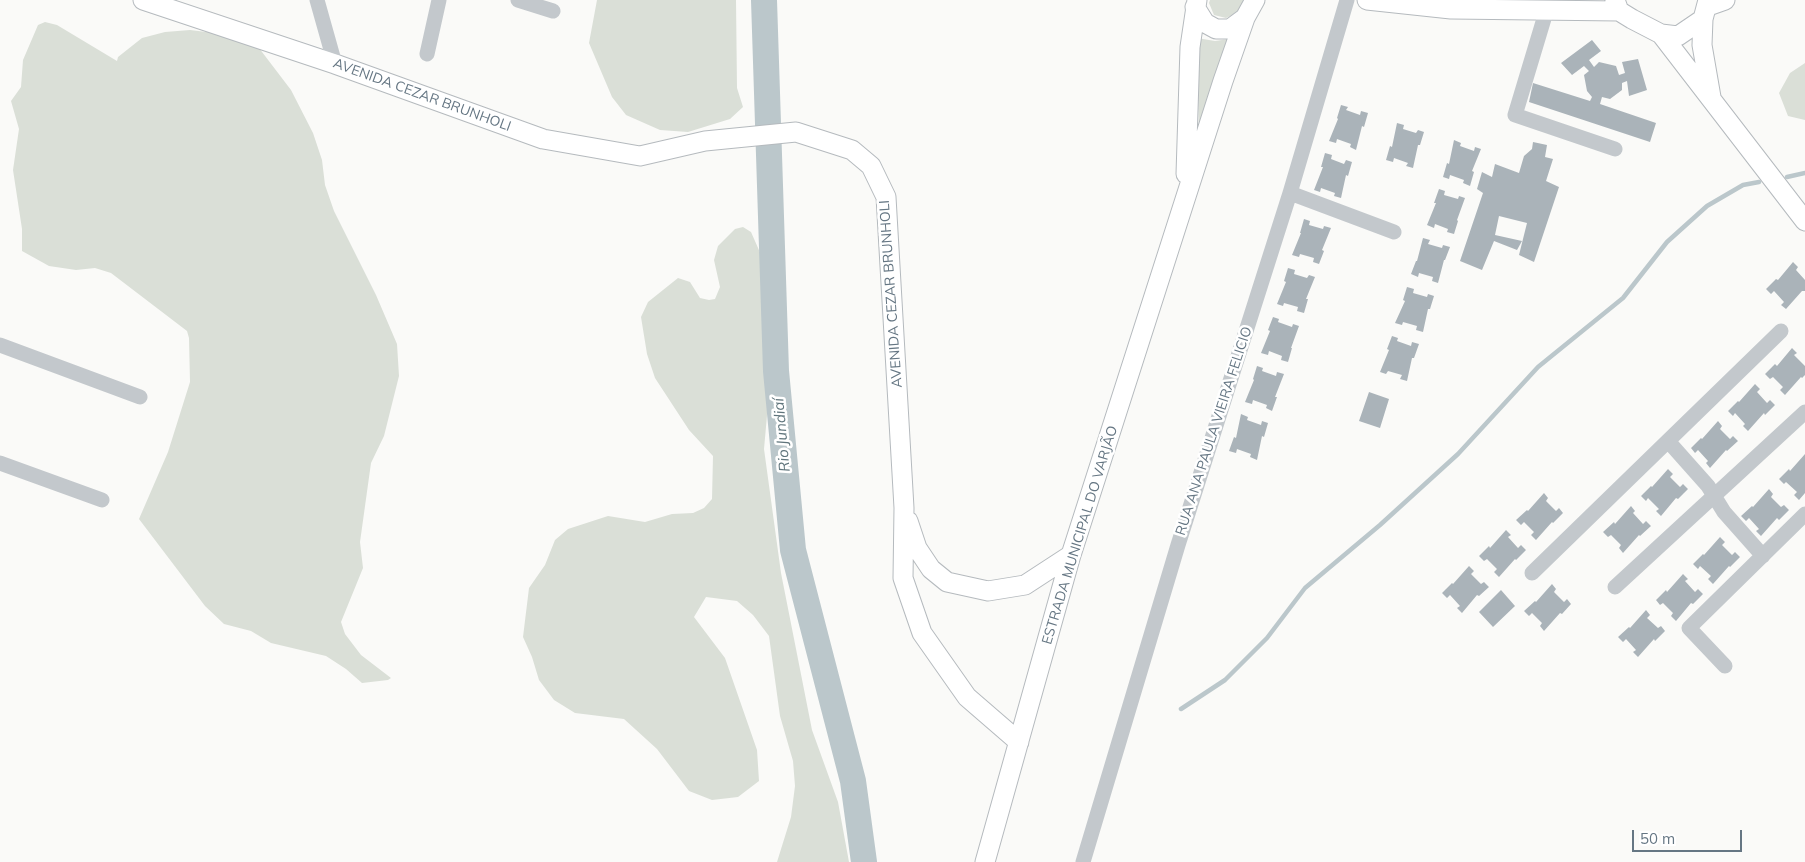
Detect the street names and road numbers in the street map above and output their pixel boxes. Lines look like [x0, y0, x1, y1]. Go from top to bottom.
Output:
street label: AVENIDA CEZAR BRUNHOLI [331, 55, 513, 135]
street label: AVENIDA CEZAR BRUNHOLI [876, 200, 906, 388]
street label: RUA ANA PAULA VIEIRA FELICIO [1172, 325, 1256, 537]
street label: ESTRADA MUNICIPAL DO VARJÃO [1039, 424, 1121, 646]

